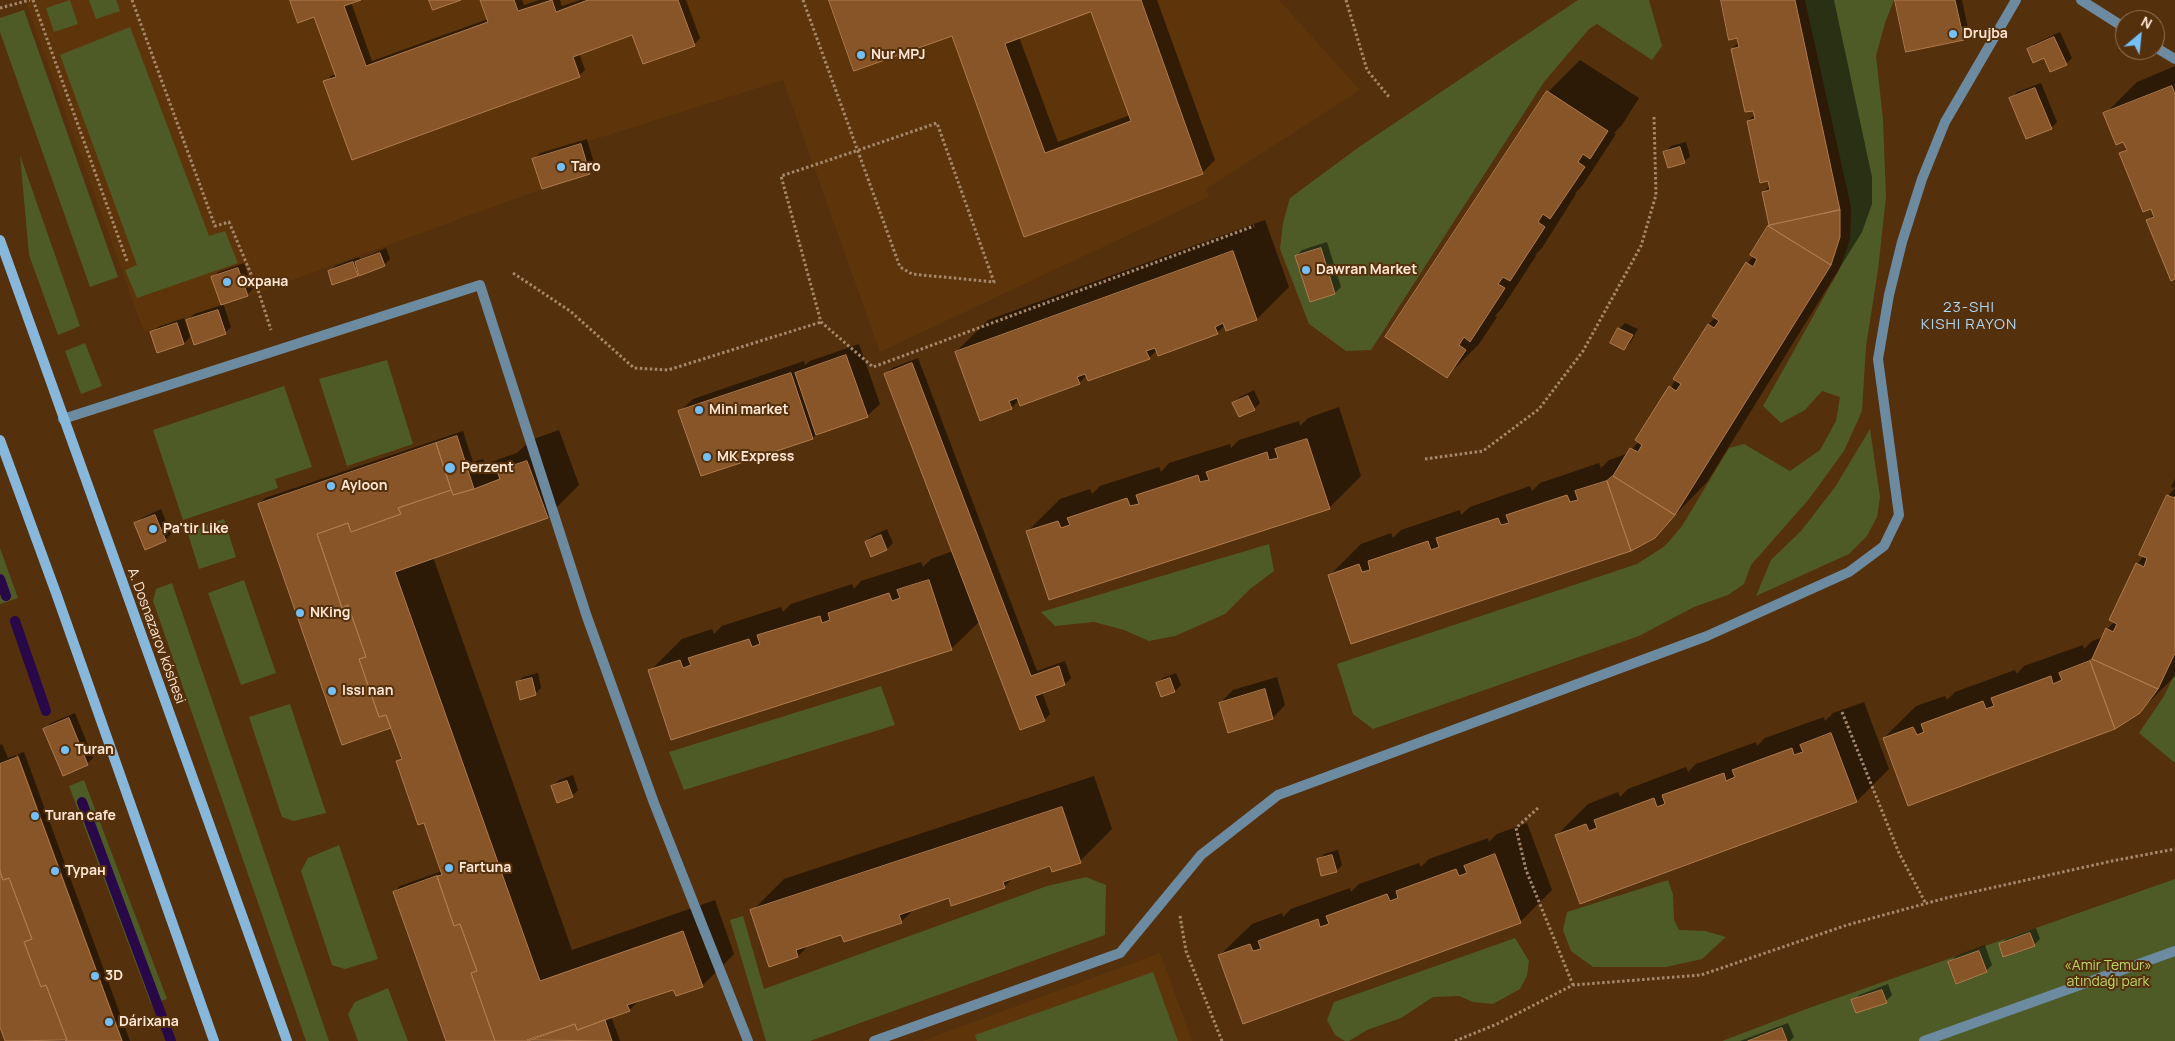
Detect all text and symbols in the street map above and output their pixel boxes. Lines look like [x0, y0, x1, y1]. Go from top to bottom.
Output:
north arrow [2115, 10, 2165, 60]
text: N [2138, 11, 2156, 33]
place label: Drujba [1963, 26, 2008, 42]
marker: Drujba [1947, 28, 1959, 40]
place label: Nur MPJ [871, 47, 926, 63]
marker: Nur MPJ [855, 49, 867, 61]
place label: Taro [571, 159, 601, 175]
marker: Taro [555, 161, 567, 173]
place label: Dawran Market [1316, 262, 1417, 278]
marker: Dawran Market [1300, 264, 1312, 276]
place label: Охрана [237, 274, 288, 290]
marker: Охрана [221, 276, 233, 288]
district label: 23-SHI KISHI RAYON [1919, 299, 2019, 334]
place label: Mini market [709, 402, 788, 418]
marker: Mini market [693, 404, 705, 416]
place label: MK Express [717, 449, 794, 465]
marker: MK Express [701, 451, 713, 463]
place label: Perzent [461, 460, 514, 476]
marker: Perzent [443, 461, 457, 475]
place label: Ayloon [341, 478, 388, 494]
marker: Ayloon [325, 480, 337, 492]
place label: Pa'tir Like [163, 521, 229, 537]
marker: Pa'tir Like [147, 523, 159, 535]
street label: A. Dosnazarov kóshesi [124, 566, 188, 706]
place label: NKing [310, 605, 350, 621]
marker: NKing [294, 607, 306, 619]
place label: Issı nan [342, 683, 393, 699]
marker: Issı nan [326, 685, 338, 697]
place label: Turan [75, 742, 114, 758]
marker: Turan [59, 744, 71, 756]
place label: Turan cafe [45, 808, 116, 824]
marker: Turan cafe [29, 810, 41, 822]
place label: Fartuna [459, 860, 511, 876]
marker: Fartuna [443, 862, 455, 874]
place label: Туран [65, 863, 106, 879]
marker: Туран [49, 865, 61, 877]
park label: «Amir Temur» atındaǵı park [2064, 958, 2152, 990]
place label: 3D [105, 968, 123, 984]
marker: 3D [89, 970, 101, 982]
place label: Dárixana [119, 1014, 179, 1030]
marker: Dárixana [103, 1016, 115, 1028]

